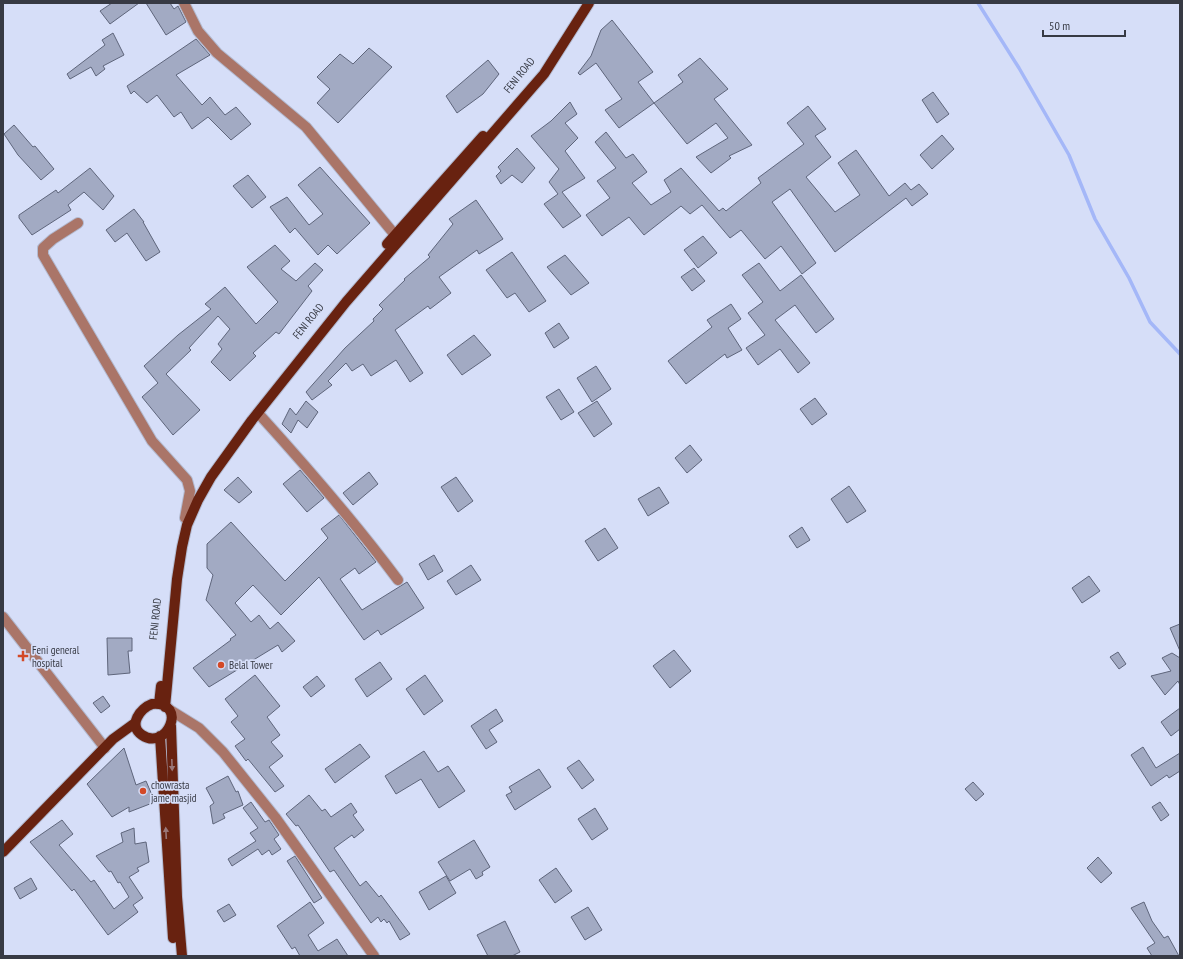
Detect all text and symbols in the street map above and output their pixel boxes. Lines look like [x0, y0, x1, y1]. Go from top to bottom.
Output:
scale bar [1043, 12, 1125, 38]
text: 50 m [1049, 18, 1070, 33]
street label: FENI ROAD [500, 54, 538, 96]
street label: FENI ROAD [289, 300, 327, 342]
street label: FENI ROAD [146, 597, 164, 641]
place label: Feni general hospital [32, 643, 80, 670]
marker: Feni general hospital [17, 650, 29, 662]
place label: Belal Tower [229, 658, 273, 672]
marker: Belal Tower [216, 660, 226, 670]
one-way arrow [169, 759, 176, 771]
place label: chowrasta jame masjid [151, 778, 197, 805]
marker: chowrasta jame masjid [138, 786, 148, 796]
one-way arrow [163, 827, 170, 839]

